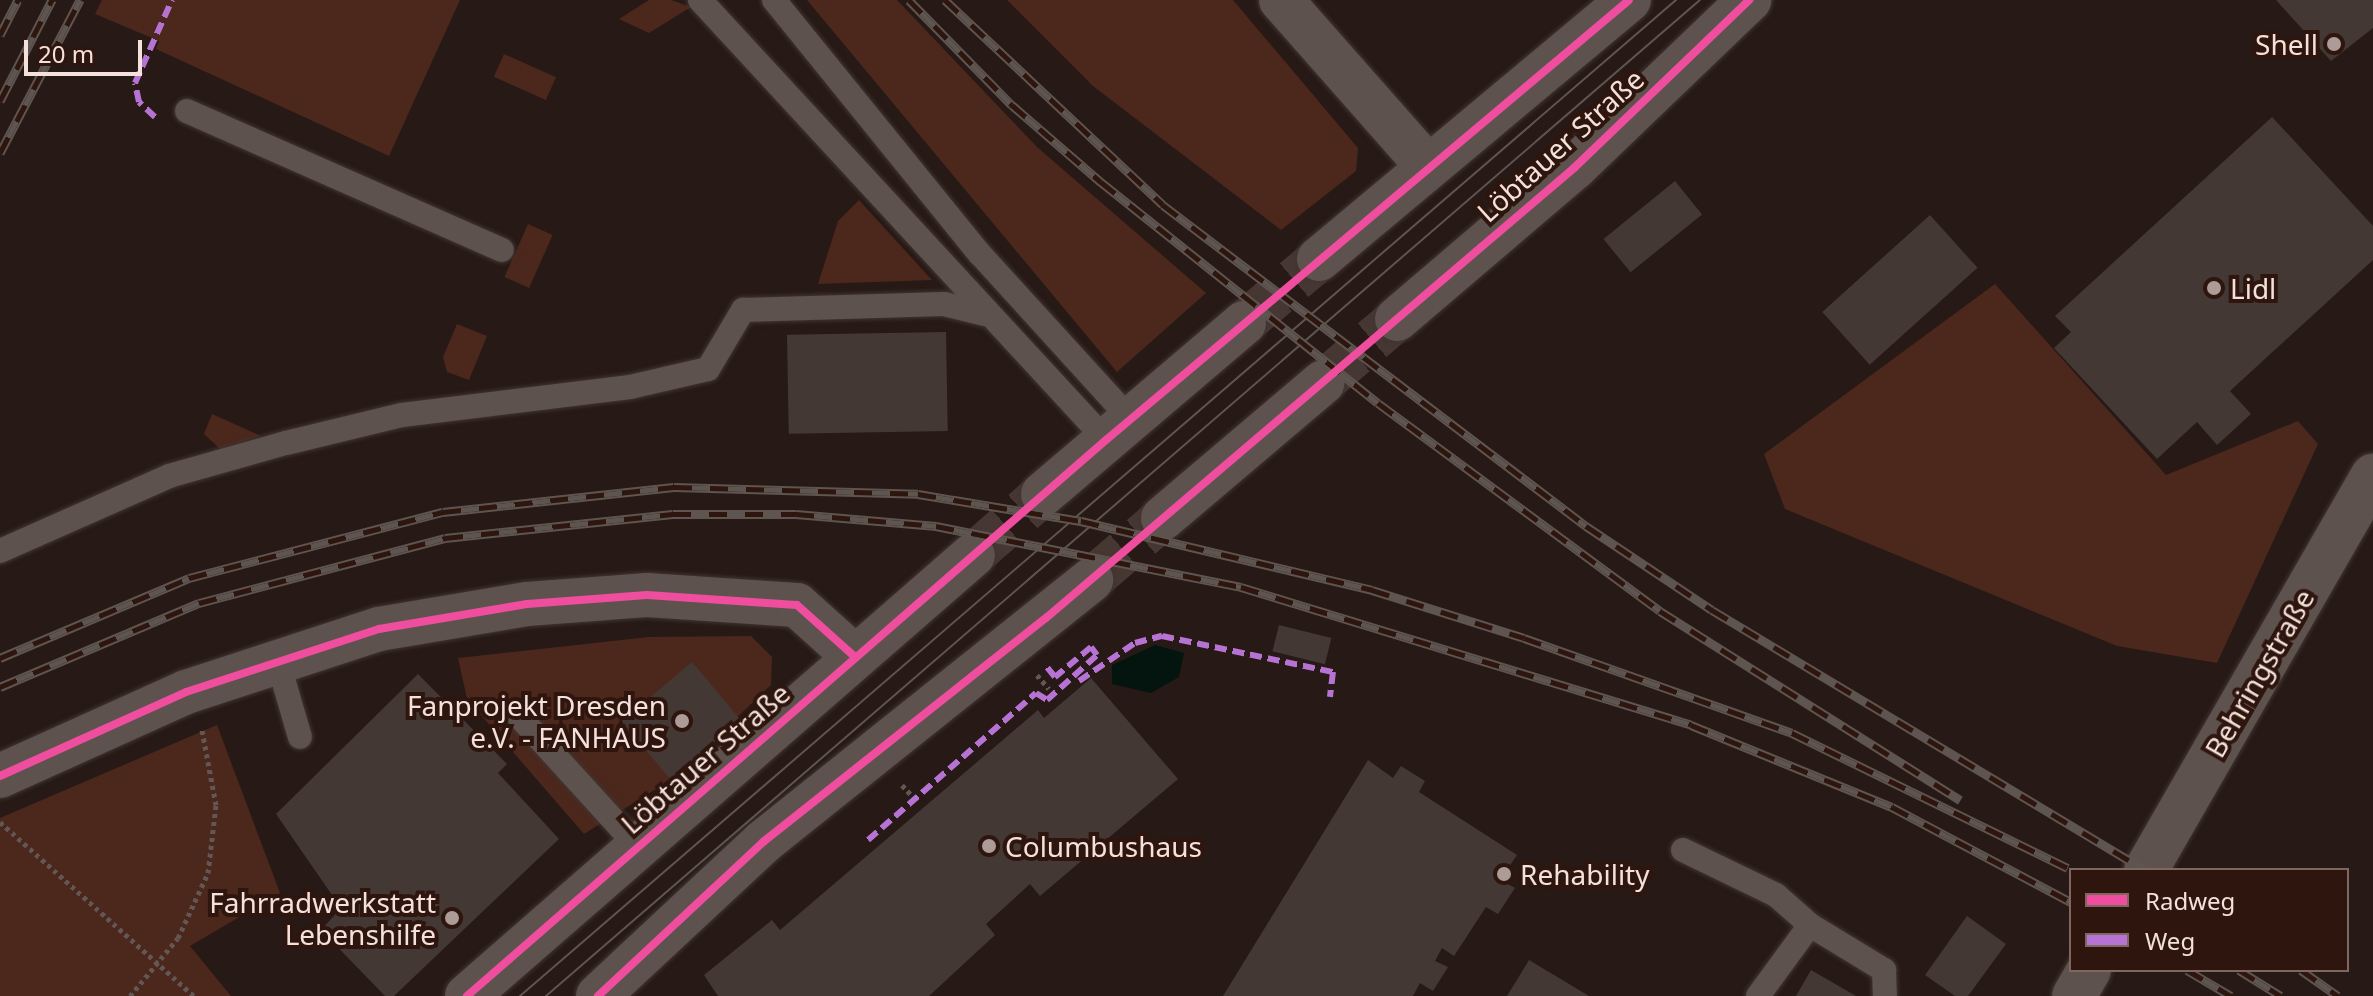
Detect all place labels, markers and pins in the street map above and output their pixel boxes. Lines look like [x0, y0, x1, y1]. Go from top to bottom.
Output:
place label: Shell [2255, 27, 2318, 61]
marker: Shell [2325, 35, 2343, 53]
place label: Lidl [2230, 271, 2276, 305]
marker: Lidl [2205, 279, 2223, 297]
place label: Fanprojekt Dresden e.V. - FANHAUS [407, 688, 666, 754]
marker: Fanprojekt Dresden e.V. - FANHAUS [673, 712, 691, 730]
place label: Columbushaus [1005, 829, 1202, 863]
marker: Columbushaus [980, 837, 998, 855]
place label: Rehability [1520, 857, 1649, 891]
marker: Rehability [1495, 865, 1513, 883]
place label: Fahrradwerkstatt Lebenshilfe [209, 885, 436, 951]
marker: Fahrradwerkstatt Lebenshilfe [443, 909, 461, 927]

